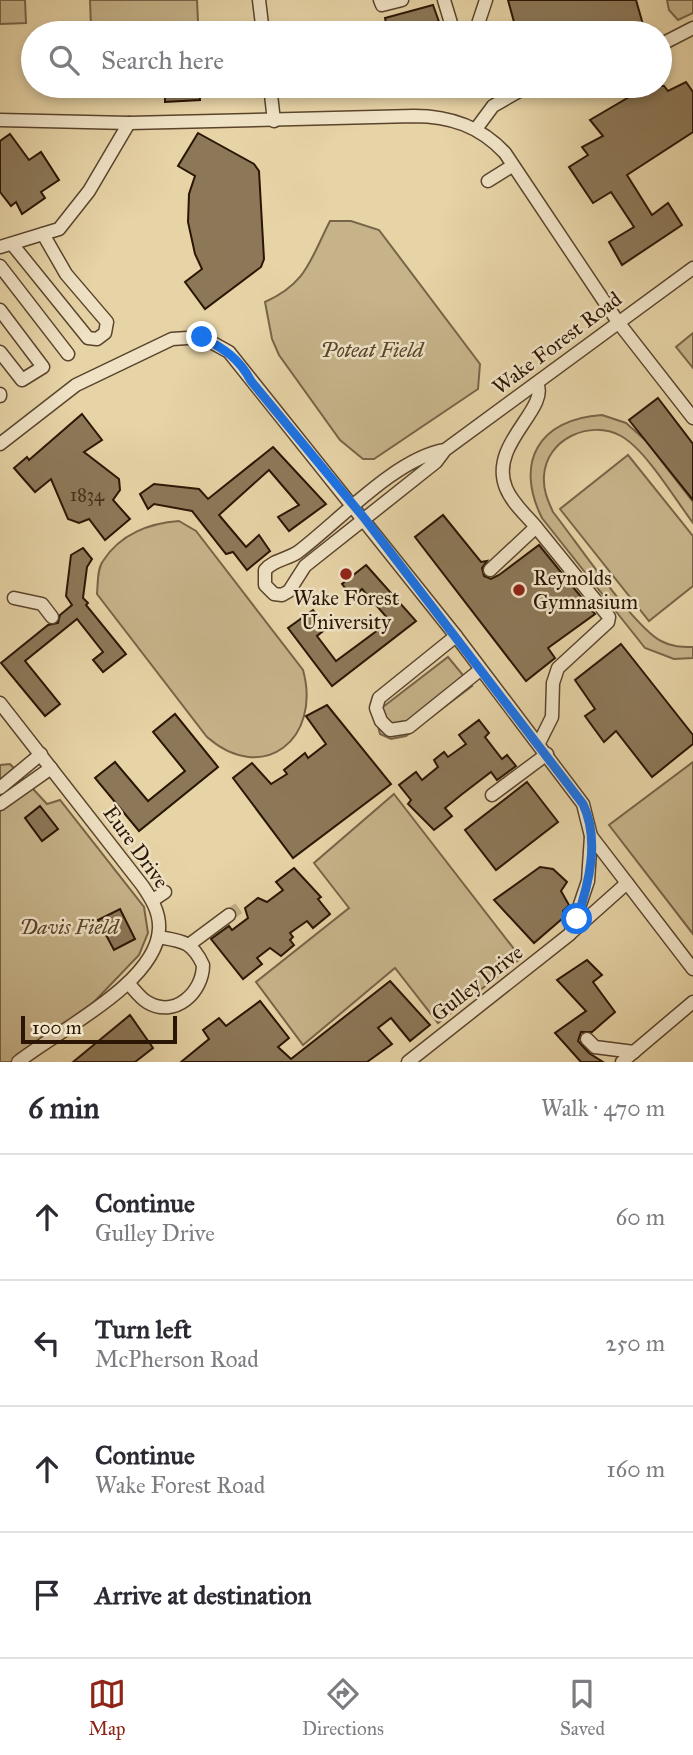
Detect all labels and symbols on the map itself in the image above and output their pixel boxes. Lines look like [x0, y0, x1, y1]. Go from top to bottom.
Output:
street label: Wake Forest Road [487, 286, 627, 400]
route end [186, 321, 217, 352]
park label: Poteat Field [321, 337, 425, 363]
house number: 1834 [70, 484, 105, 506]
place label: Reynolds Gymnasium [533, 565, 639, 615]
marker: Wake Forest University [338, 566, 354, 582]
marker: Reynolds Gymnasium [511, 582, 527, 598]
place label: Wake Forest University [293, 585, 400, 635]
street label: Eure Drive [97, 801, 175, 894]
route start [561, 903, 592, 934]
park label: Davis Field [19, 914, 121, 940]
street label: Gulley Drive [426, 939, 528, 1027]
scale bar [21, 1013, 177, 1045]

